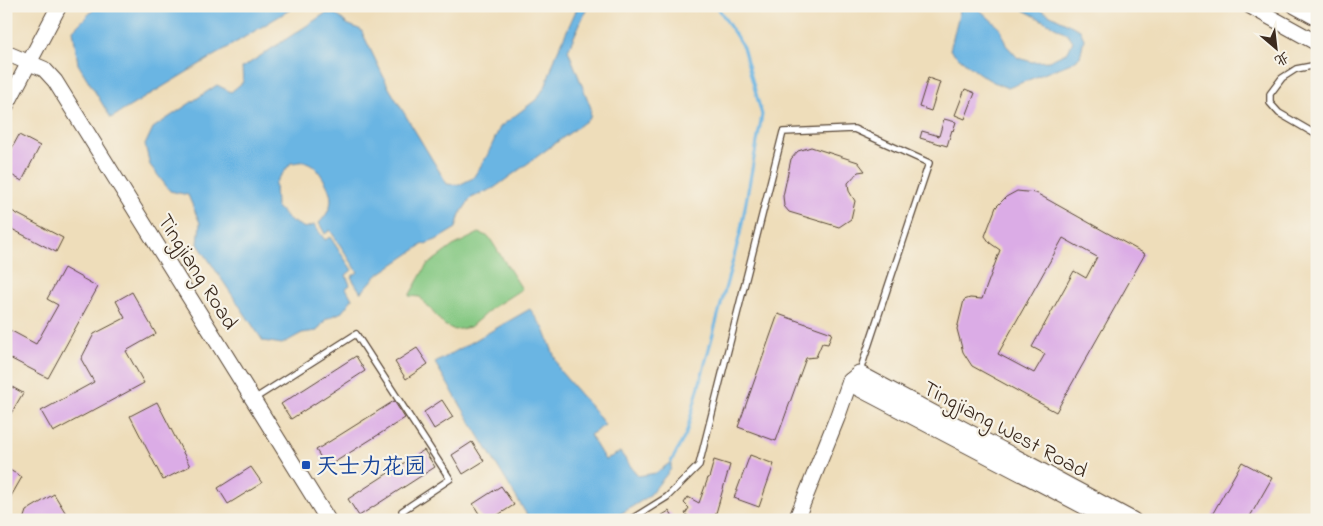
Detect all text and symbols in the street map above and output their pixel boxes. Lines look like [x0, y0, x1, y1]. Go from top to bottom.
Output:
north arrow [1250, 22, 1300, 72]
text: 北 [1270, 46, 1293, 71]
street label: Tingjiang Road [147, 208, 245, 337]
street label: Tingjiang West Road [916, 374, 1093, 489]
place label: 天士力花园 [316, 452, 426, 484]
marker: 天士力花园 [300, 459, 312, 471]

